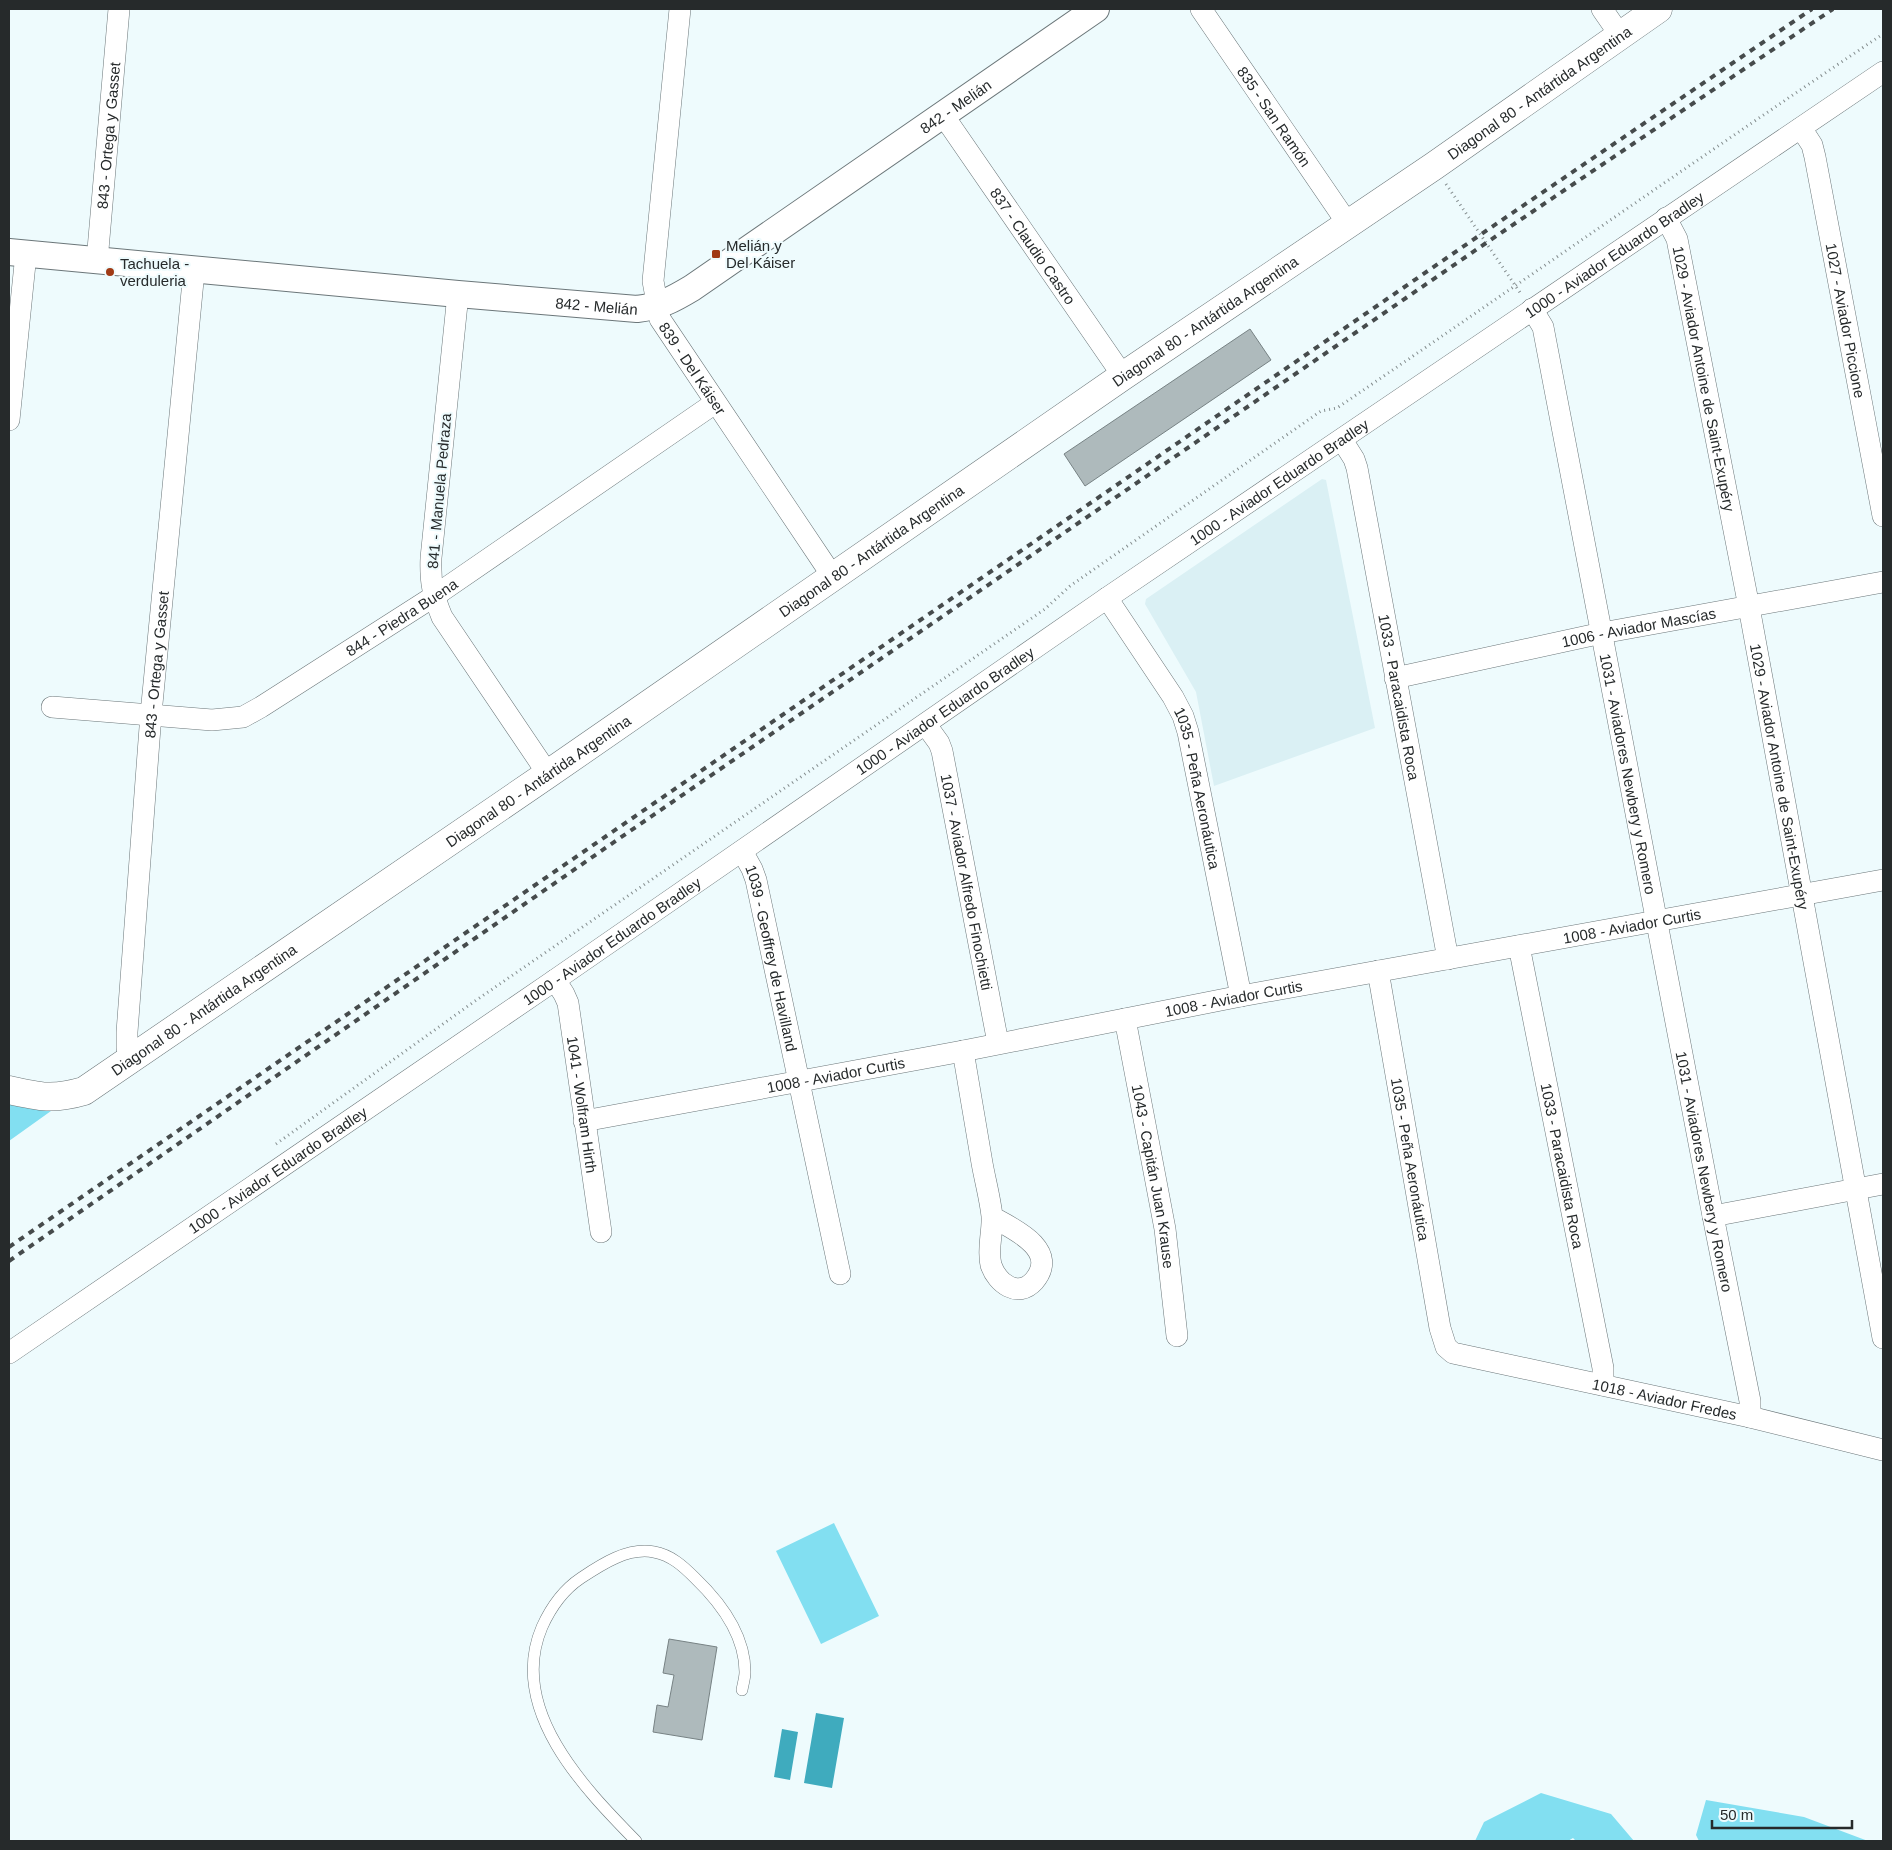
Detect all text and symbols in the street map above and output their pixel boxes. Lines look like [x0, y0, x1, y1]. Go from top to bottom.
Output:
street label: Diagonal 80 - Antártida Argentina [1444, 22, 1635, 163]
street label: 843 - Ortega y Gasset [93, 60, 123, 210]
street label: 835 - San Ramón [1234, 63, 1315, 170]
street label: 842 - Melián [916, 76, 994, 137]
street label: 837 - Claudio Castro [987, 184, 1079, 307]
street label: 1000 - Aviador Eduardo Bradley [1521, 187, 1707, 321]
place label: Melián y Del Káiser [726, 237, 795, 271]
street label: 1027 - Aviador Piccione [1823, 242, 1869, 399]
street label: 1029 - Aviador Antoine de Saint-Exupéry [1670, 245, 1739, 513]
marker: Melián y Del Káiser [710, 248, 722, 260]
street label: Diagonal 80 - Antártida Argentina [1109, 252, 1301, 390]
place label: Tachuela - verduleria [120, 255, 189, 289]
marker: Tachuela - verduleria [104, 266, 116, 278]
street label: 842 - Melián [555, 294, 638, 318]
street label: 839 - Del Káiser [656, 319, 730, 417]
street label: 841 - Manuela Pedraza [424, 412, 454, 569]
street label: 1000 - Aviador Eduardo Bradley [1186, 415, 1372, 548]
street label: Diagonal 80 - Antártida Argentina [776, 480, 967, 620]
street label: 844 - Piedra Buena [342, 574, 461, 659]
street label: 843 - Ortega y Gasset [141, 589, 171, 739]
street label: 1006 - Aviador Mascías [1560, 604, 1717, 650]
street label: 1033 - Paracaidista Roca [1376, 613, 1423, 782]
street label: 1029 - Aviador Antoine de Saint-Exupéry [1747, 642, 1813, 911]
street label: 1000 - Aviador Eduardo Bradley [852, 643, 1037, 778]
street label: 1031 - Aviadores Newbery y Romero [1597, 652, 1660, 896]
street label: 1035 - Peña Aeronáutica [1171, 704, 1224, 871]
street label: Diagonal 80 - Antártida Argentina [442, 711, 634, 850]
street label: 1037 - Aviador Alfredo Finochietti [938, 772, 996, 991]
street label: 1039 - Geoffrey de Havilland [743, 862, 801, 1053]
street label: 1000 - Aviador Eduardo Bradley [519, 873, 704, 1008]
street label: 1008 - Aviador Curtis [1562, 905, 1702, 946]
street label: Diagonal 80 - Antártida Argentina [108, 940, 300, 1078]
street label: 1008 - Aviador Curtis [1163, 977, 1304, 1019]
street label: 1041 - Wolfram Hirth [564, 1035, 601, 1174]
street label: 1031 - Aviadores Newbery y Romero [1673, 1050, 1736, 1293]
street label: 1008 - Aviador Curtis [765, 1053, 906, 1096]
street label: 1035 - Peña Aeronáutica [1388, 1076, 1433, 1243]
street label: 1033 - Paracaidista Roca [1538, 1081, 1588, 1251]
street label: 1043 - Capitán Juan Krause [1129, 1083, 1178, 1269]
street label: 1000 - Aviador Eduardo Bradley [185, 1102, 370, 1237]
street label: 1018 - Aviador Fredes [1591, 1375, 1738, 1422]
scale bar [1712, 1798, 1852, 1830]
text: 50 m [1720, 1806, 1753, 1823]

